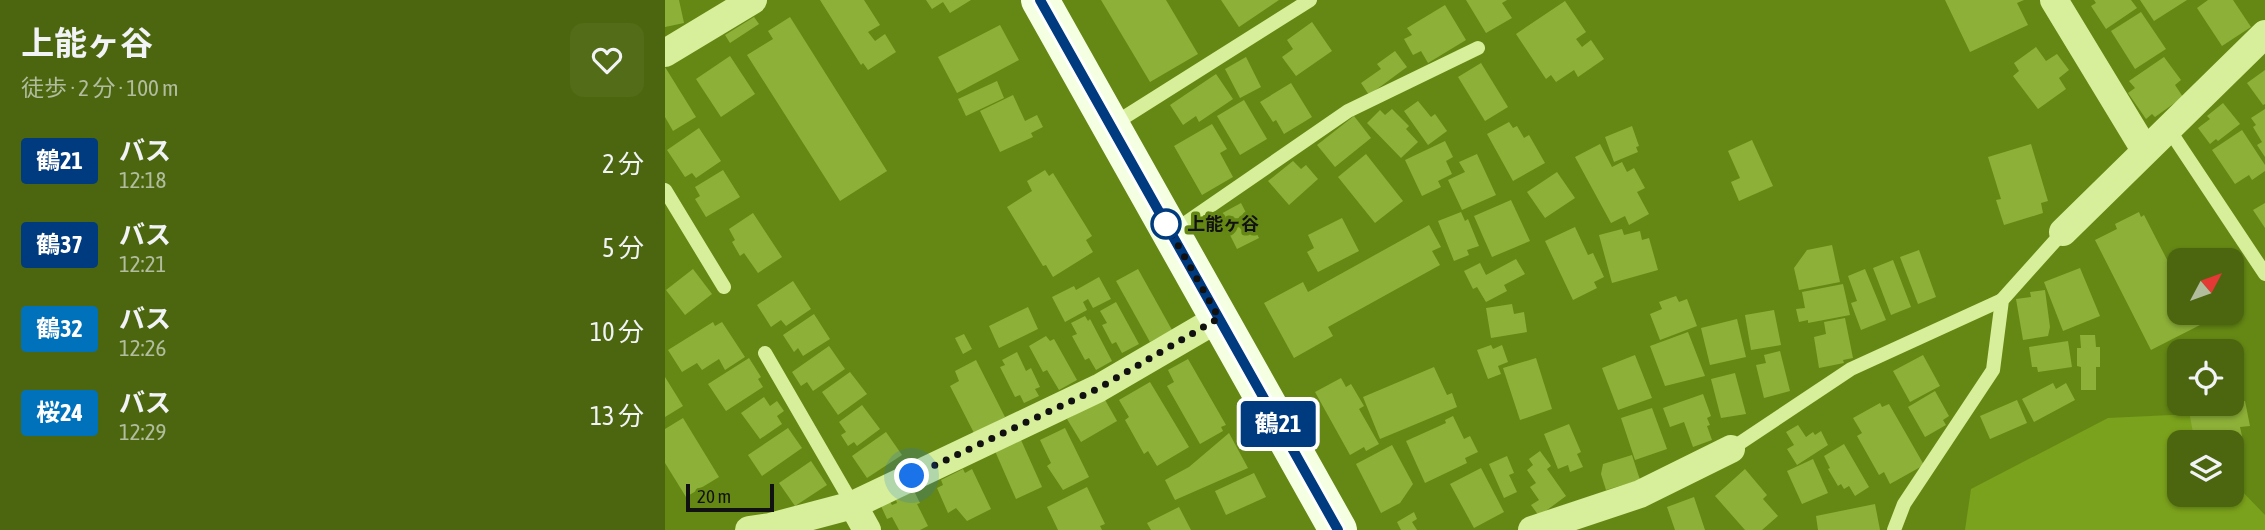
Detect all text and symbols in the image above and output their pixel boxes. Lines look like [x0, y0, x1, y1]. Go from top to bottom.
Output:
button: heart [570, 23, 644, 97]
text: 上能ヶ谷 [21, 24, 153, 62]
text: 徒歩 · 2 分 · 100 m [21, 75, 179, 101]
text: バス [119, 136, 171, 166]
text: 鶴21 [36, 147, 83, 174]
text: 2 分 [602, 149, 644, 179]
text: 12:18 [119, 167, 166, 193]
marker: 上能ヶ谷 [1151, 209, 1181, 239]
place label: 上能ヶ谷 [1187, 213, 1259, 234]
text: バス [119, 220, 171, 250]
text: 鶴37 [36, 231, 83, 258]
text: 5 分 [602, 233, 644, 263]
north arrow [2167, 248, 2243, 326]
map controls [2167, 248, 2244, 507]
text: 12:21 [119, 251, 166, 277]
text: バス [119, 304, 171, 334]
text: 鶴32 [36, 315, 83, 342]
text: 10 分 [590, 317, 644, 347]
text: 12:26 [119, 335, 166, 361]
button: locate [2167, 339, 2244, 416]
text: バス [119, 388, 171, 418]
text: 桜24 [36, 399, 83, 426]
text: 13 分 [590, 401, 644, 431]
line badge: 鶴21 [1238, 401, 1318, 447]
text: 鶴21 [1255, 410, 1301, 437]
text: 12:29 [119, 419, 166, 445]
button: layers [2167, 430, 2244, 507]
your location [894, 458, 929, 493]
scale bar [686, 481, 773, 513]
text: 20 m [697, 485, 731, 507]

